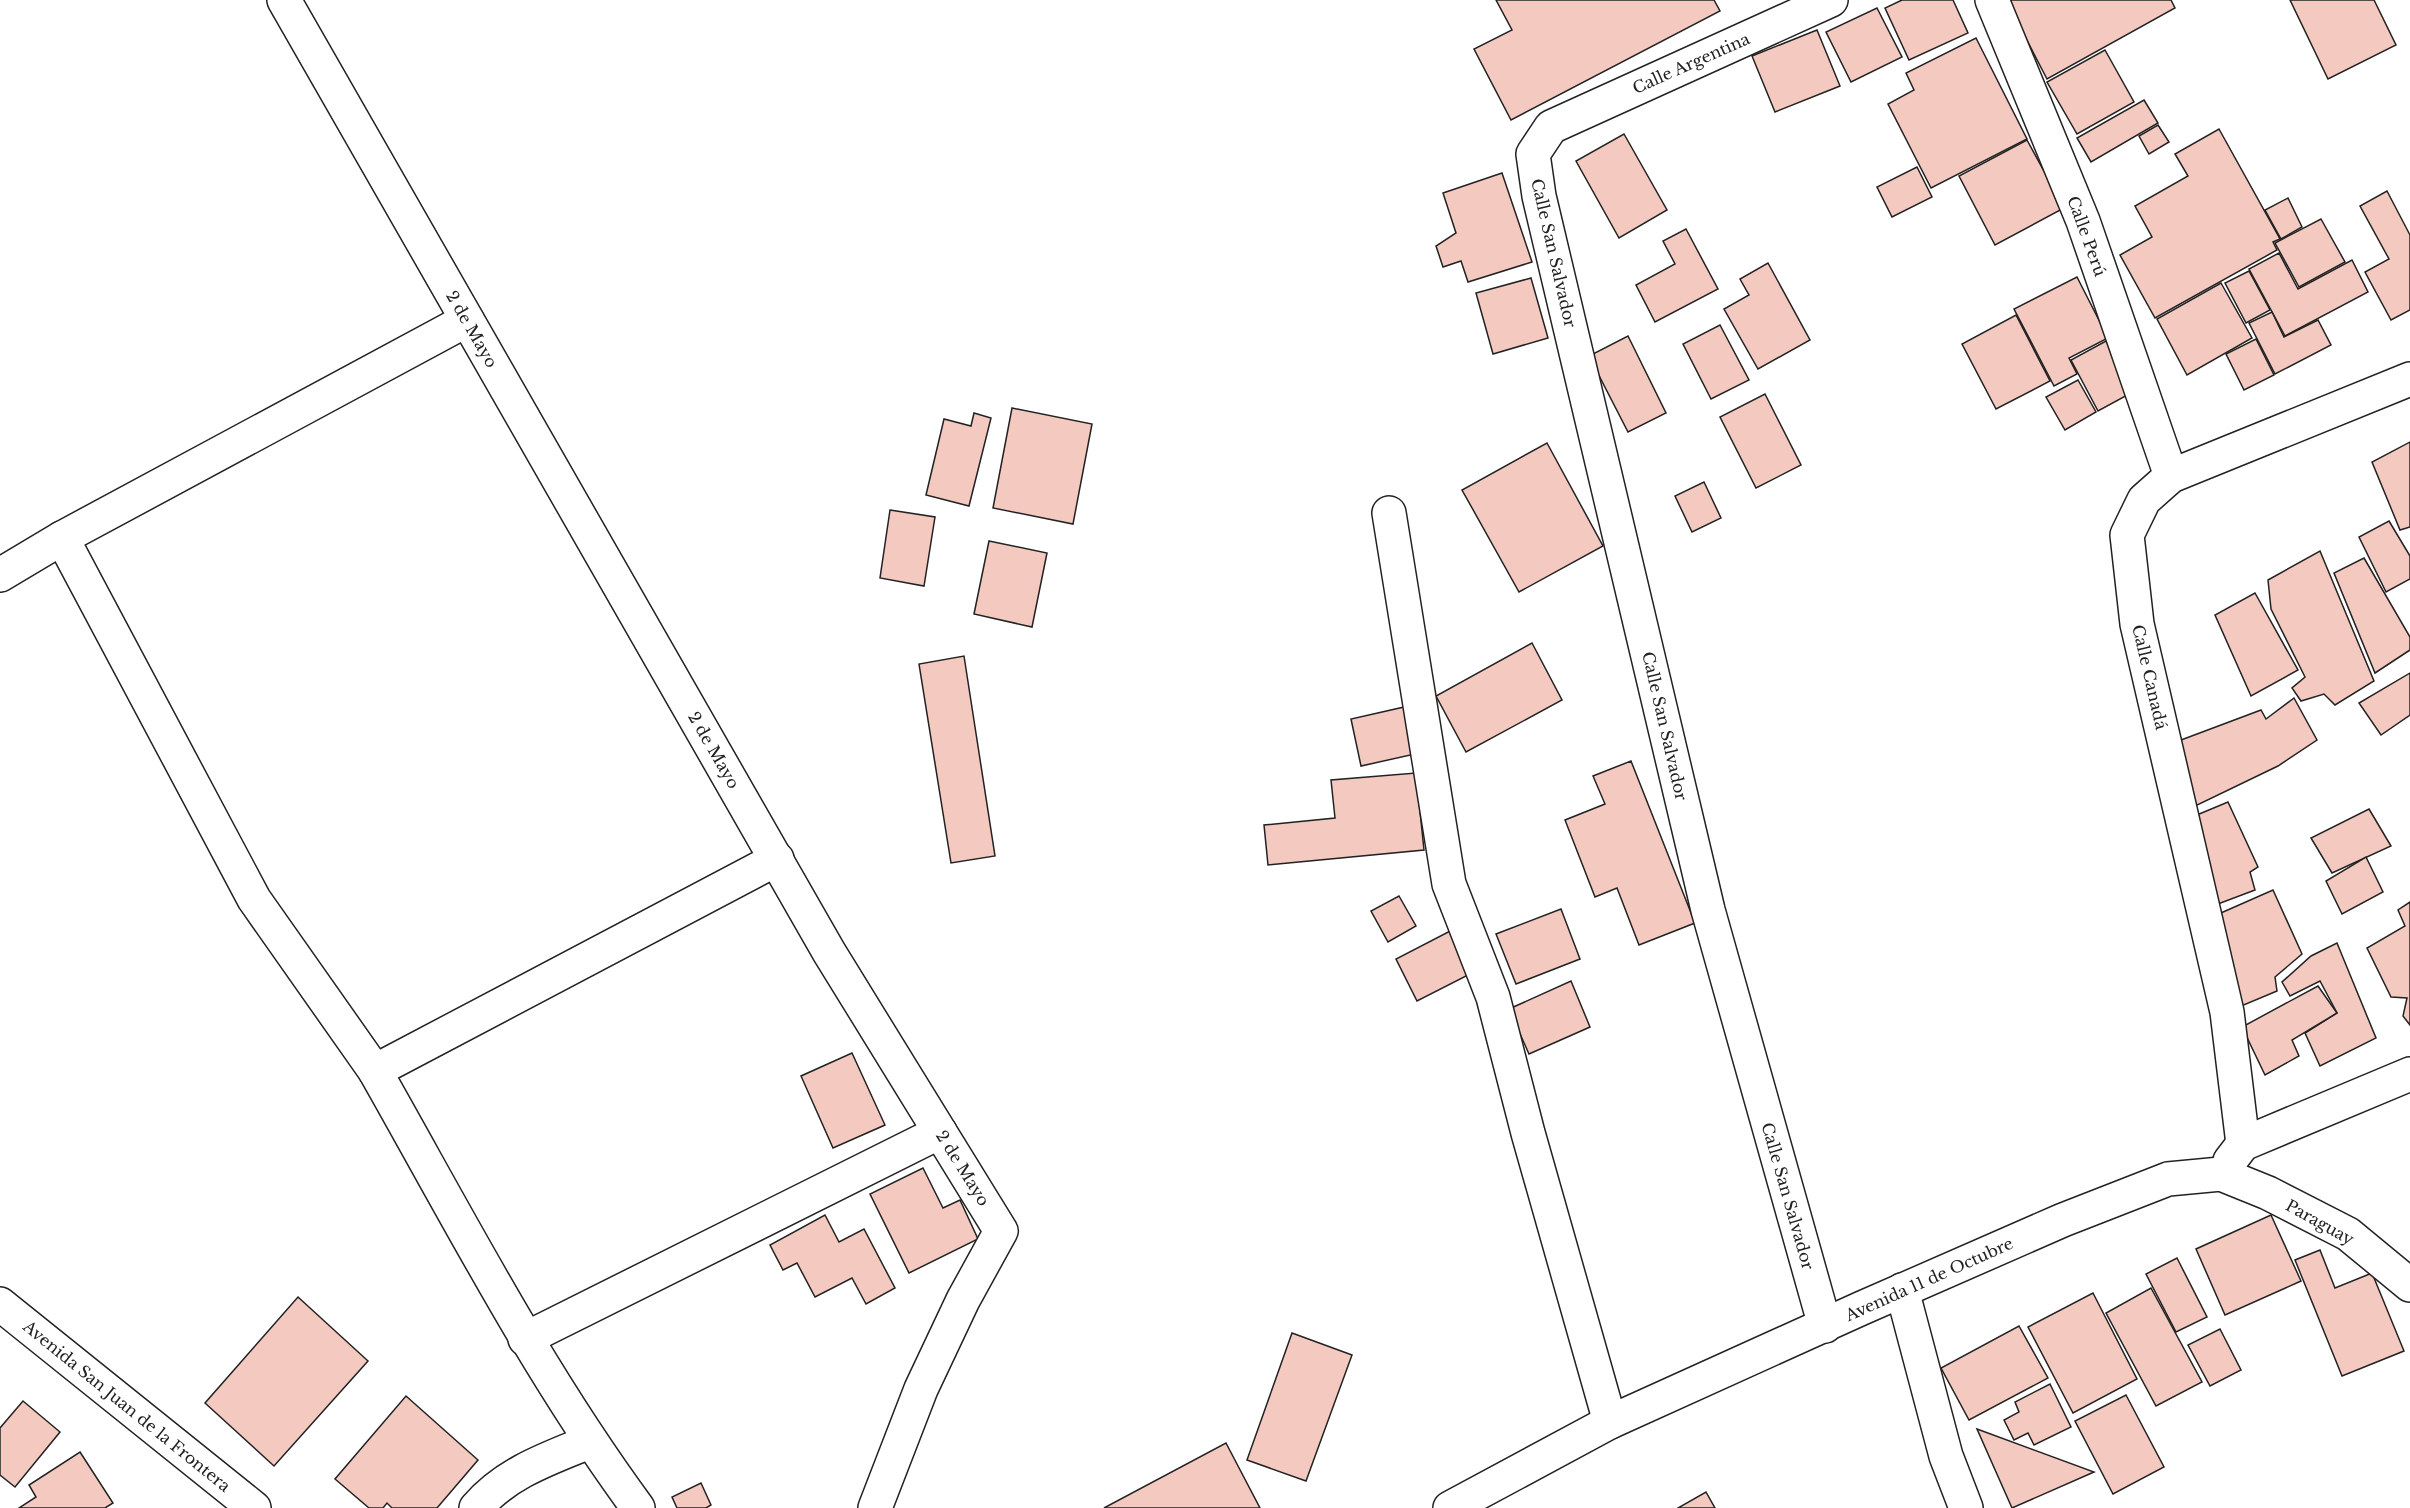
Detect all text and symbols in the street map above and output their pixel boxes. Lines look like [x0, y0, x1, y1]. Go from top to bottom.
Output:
street label: Calle Argentina [1629, 28, 1753, 98]
street label: Calle San Salvador [1527, 177, 1581, 330]
street label: Calle Perú [2063, 193, 2111, 279]
street label: 2 de Mayo [442, 287, 502, 371]
street label: Calle Canadá [2128, 623, 2172, 732]
street label: Calle San Salvador [1638, 650, 1692, 803]
street label: 2 de Mayo [684, 708, 744, 792]
street label: Calle San Salvador [1757, 1120, 1819, 1272]
street label: 2 de Mayo [932, 1127, 994, 1209]
street label: Paraguay [2282, 1195, 2358, 1249]
street label: Avenida 11 de Octubre [1841, 1233, 2016, 1325]
street label: Avenida San Juan de la Frontera [19, 1316, 235, 1496]

